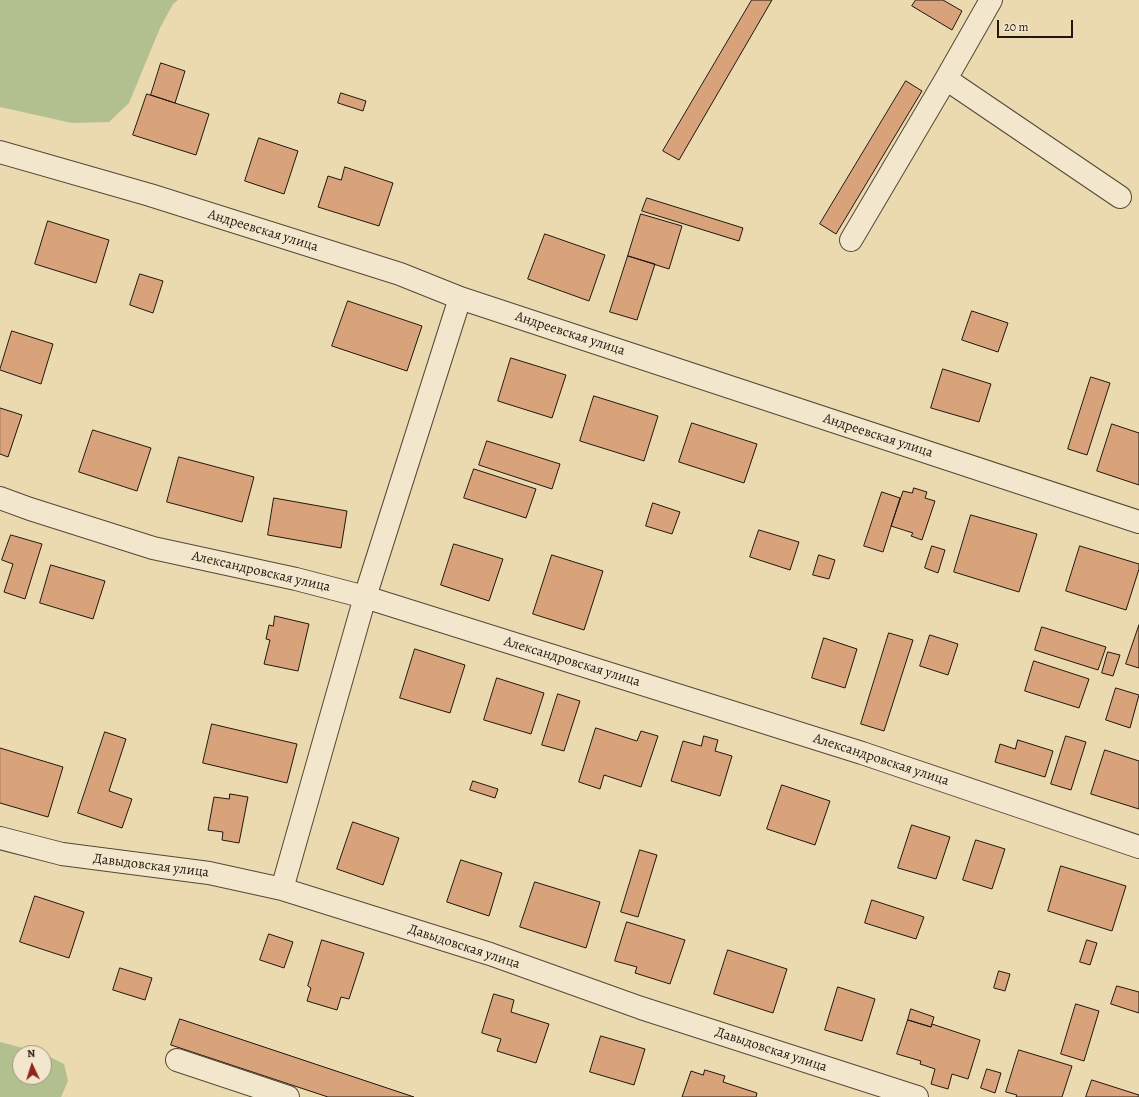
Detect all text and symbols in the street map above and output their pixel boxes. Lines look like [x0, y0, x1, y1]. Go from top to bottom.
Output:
scale bar [999, 12, 1075, 38]
text: 20 m [1004, 19, 1028, 35]
street label: Андреевская улица [206, 206, 320, 256]
street label: Андреевская улица [513, 308, 627, 360]
street label: Андреевская улица [821, 410, 935, 462]
street label: Александровская улица [190, 548, 332, 596]
street label: Александровская улица [502, 633, 642, 691]
street label: Александровская улица [811, 730, 951, 790]
street label: Давыдовская улица [92, 851, 210, 881]
street label: Давыдовская улица [406, 921, 522, 973]
street label: Давыдовская улица [713, 1024, 829, 1076]
north arrow [12, 1045, 52, 1085]
text: N [27, 1046, 36, 1061]

